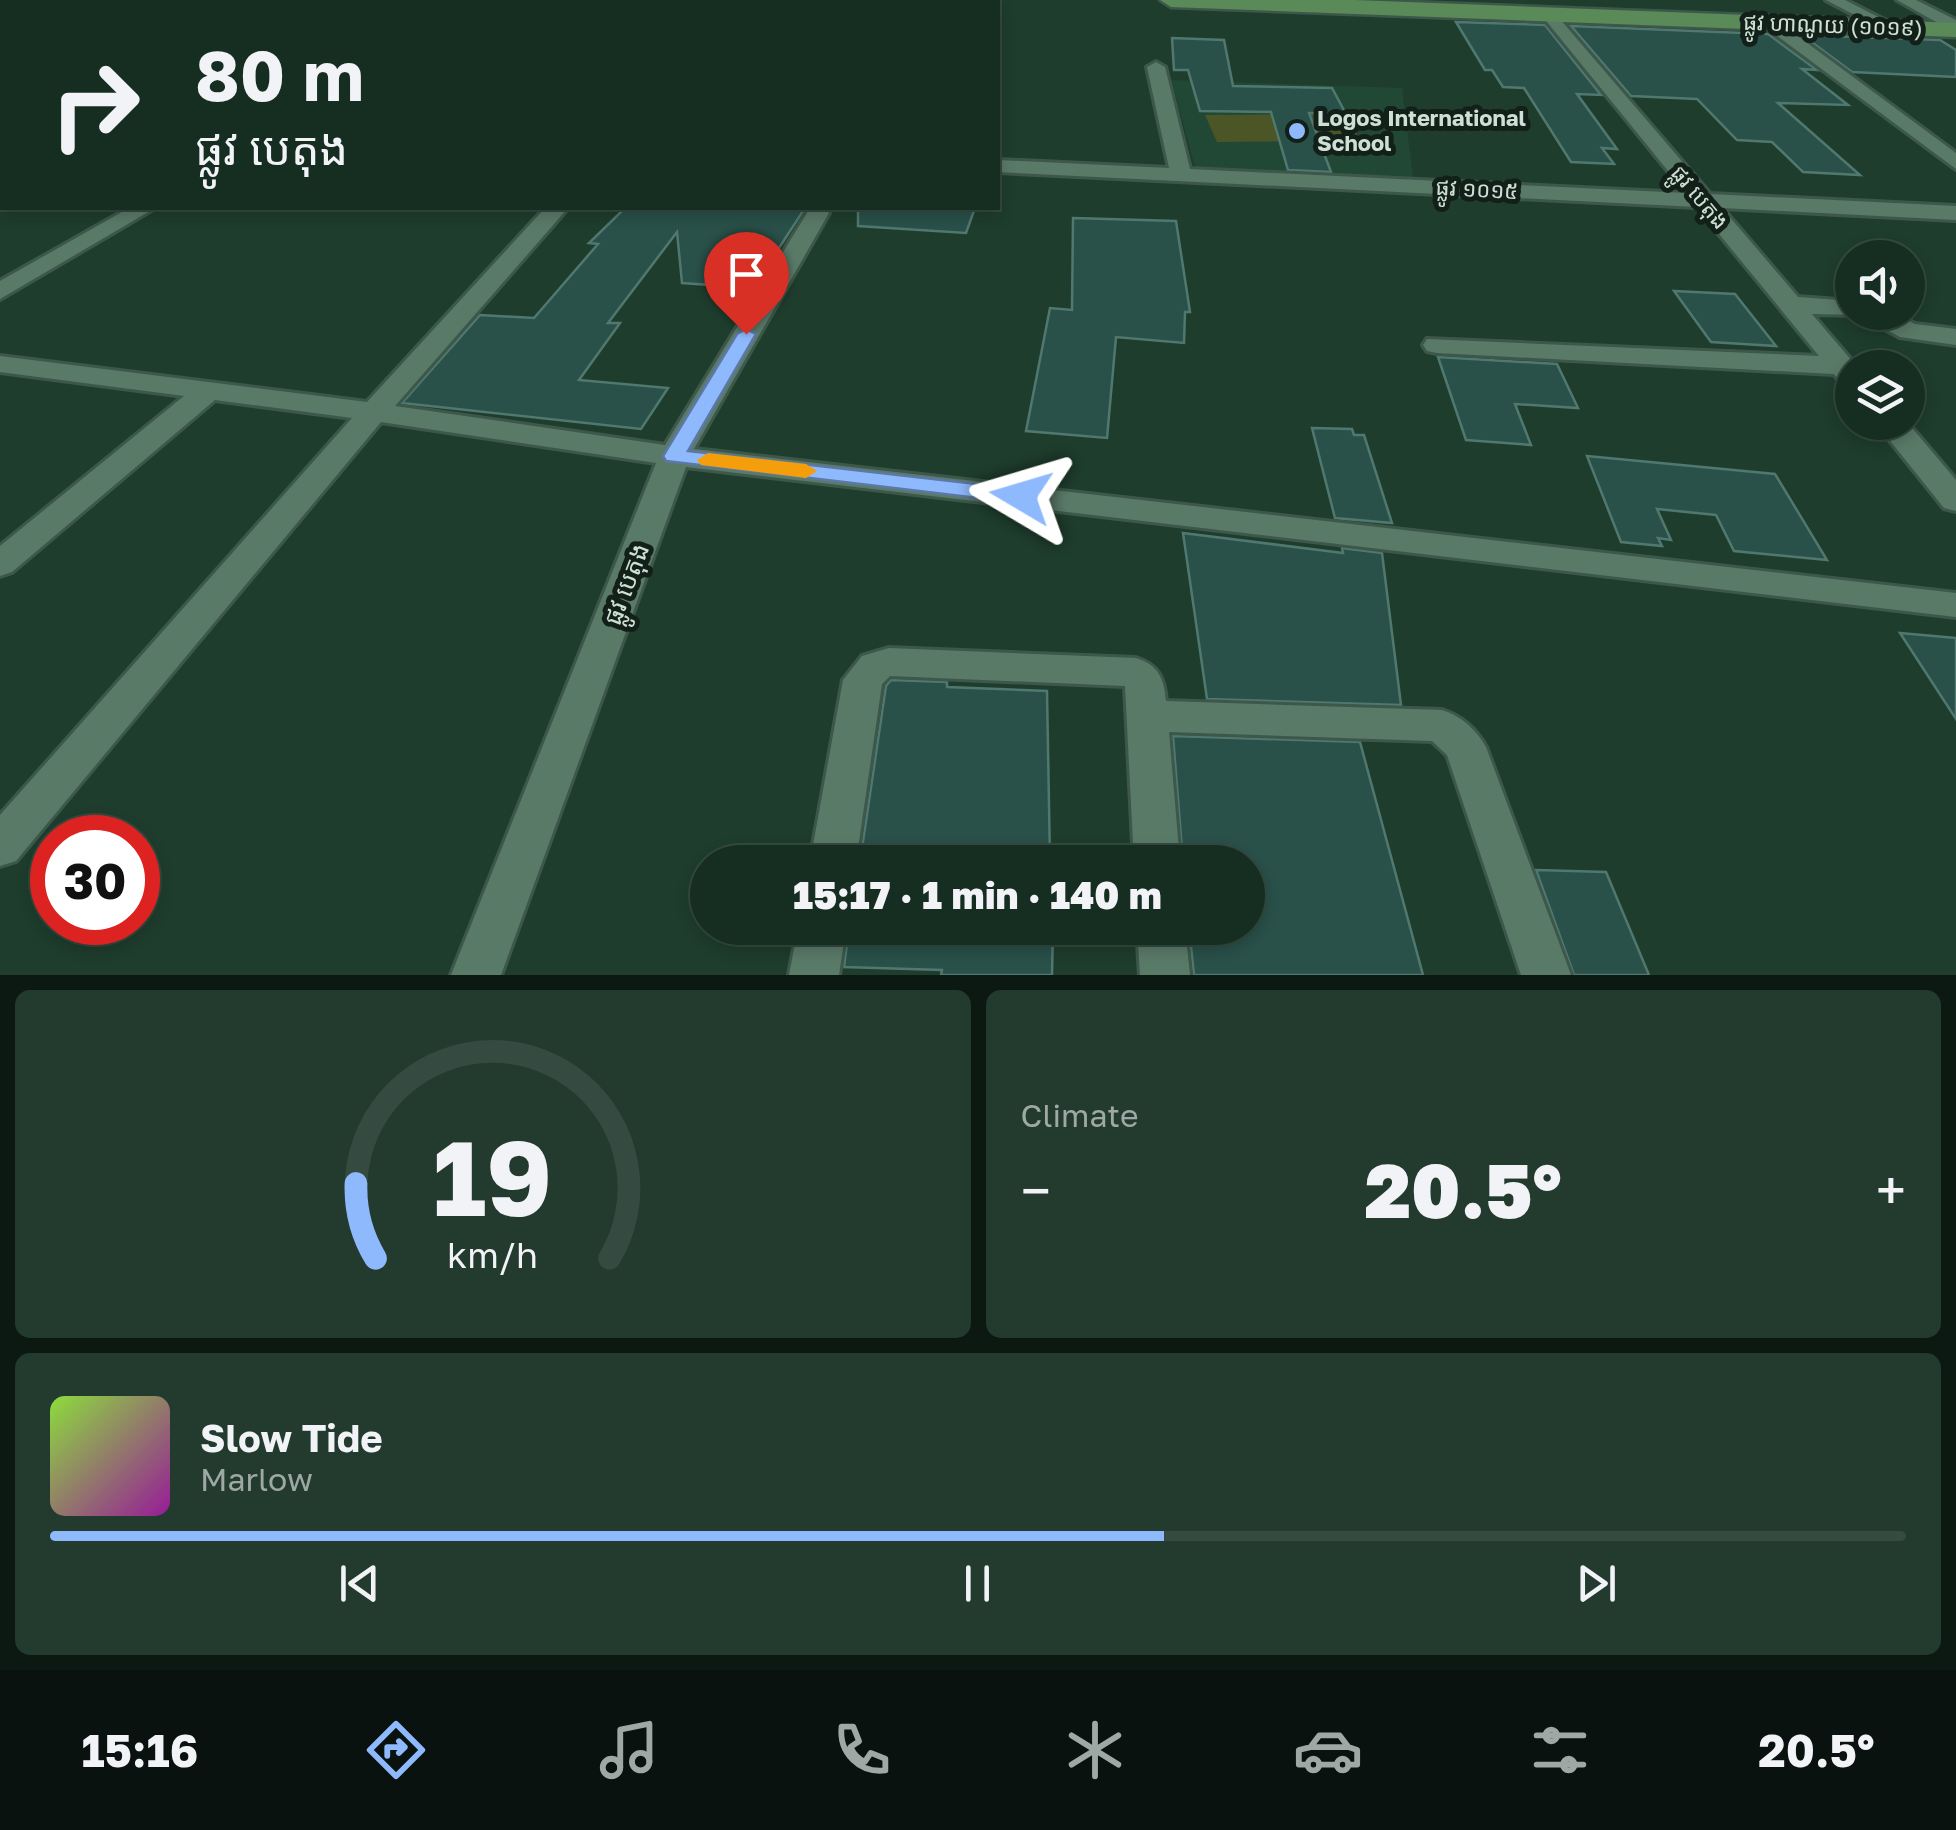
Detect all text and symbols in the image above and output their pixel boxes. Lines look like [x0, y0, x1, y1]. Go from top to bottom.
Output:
street label: ផ្លូវ ហាណូយ (១០១៩) [1742, 8, 1923, 49]
text: 80 m [195, 32, 364, 116]
icon: right [30, 40, 160, 170]
place label: Logos International School [1317, 104, 1526, 156]
marker: Logos International School [1286, 120, 1308, 142]
text: ផ្លូវ បេតុង [195, 121, 348, 175]
street label: ផ្លូវ បេតុង [1660, 159, 1735, 239]
street label: ផ្លូវ ១០១៥ [1435, 173, 1519, 212]
pin [704, 232, 789, 335]
map controls [1835, 240, 1925, 440]
button: sound [1835, 240, 1925, 330]
icon: arrive [719, 247, 774, 302]
button: layers [1835, 350, 1925, 440]
position arrow [969, 444, 1073, 548]
street label: ផ្លូវ បេតុង [596, 539, 663, 632]
speed limit sign: 30 [30, 815, 160, 945]
text: 15:17 · 1 min · 140 m [793, 872, 1162, 917]
text: Climate [1021, 1096, 1139, 1134]
text: 19 [433, 1114, 553, 1239]
text: 20.5° [1365, 1144, 1562, 1235]
text: − [1021, 1157, 1051, 1223]
text: + [1876, 1157, 1906, 1223]
text: km/h [447, 1233, 538, 1276]
text: Slow Tide [200, 1415, 383, 1460]
text: Marlow [200, 1460, 313, 1498]
icon: previous [332, 1556, 387, 1611]
icon: pause [950, 1556, 1005, 1611]
icon: next [1569, 1556, 1624, 1611]
icon: directions [361, 1715, 431, 1785]
icon: music [594, 1715, 664, 1785]
icon: phone [827, 1715, 897, 1785]
icon: climate [1060, 1715, 1130, 1785]
icon: car [1293, 1715, 1363, 1785]
icon: filters [1525, 1715, 1595, 1785]
text: 15:16 [81, 1723, 198, 1777]
text: 20.5° [1758, 1723, 1874, 1777]

